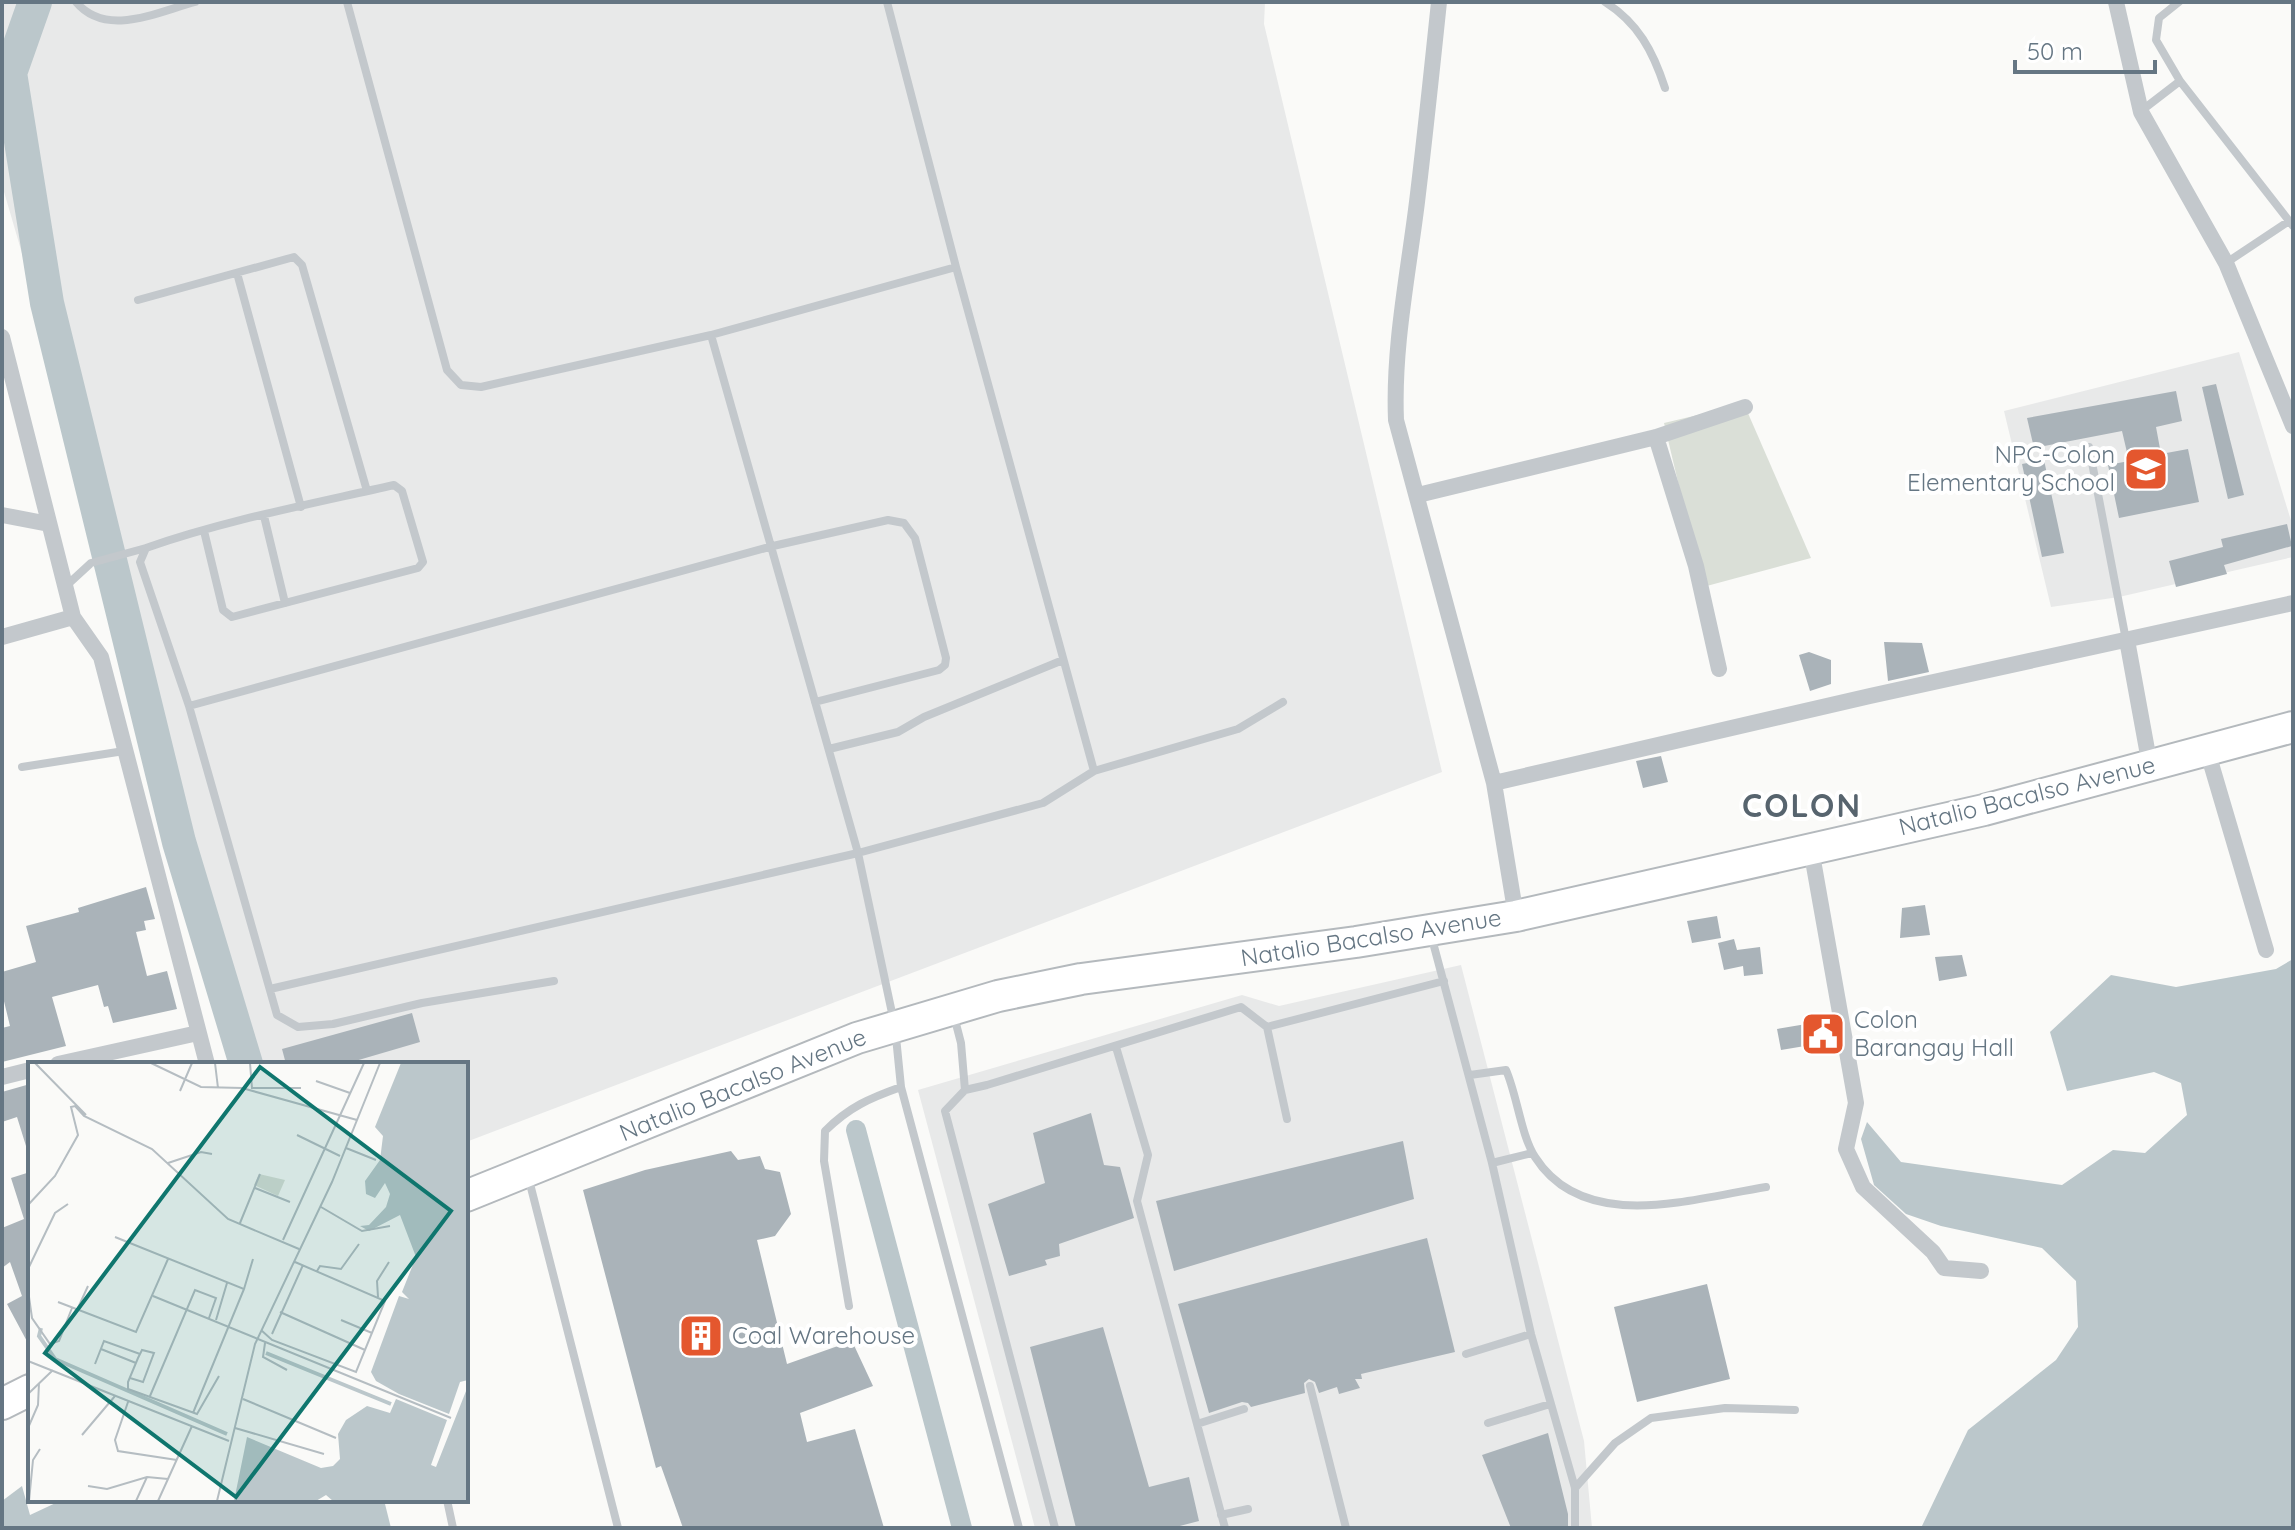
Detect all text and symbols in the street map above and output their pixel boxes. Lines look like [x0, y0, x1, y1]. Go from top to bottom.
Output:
scale bar [2015, 24, 2155, 74]
text: 50 m [2027, 36, 2083, 66]
place label: NPC-Colon Elementary School [1907, 439, 2115, 497]
school or university icon: NPC-Colon Elementary School [2122, 445, 2170, 493]
street label: Natalio Bacalso Avenue [1895, 749, 2158, 841]
district label: COLON [1742, 785, 1862, 825]
street label: Natalio Bacalso Avenue [1238, 902, 1503, 972]
place label: Colon Barangay Hall [1854, 1004, 2014, 1062]
public building icon: Colon Barangay Hall [1799, 1010, 1847, 1058]
street label: Natalio Bacalso Avenue [615, 1021, 870, 1147]
inset map [28, 1062, 468, 1502]
building icon: Coal Warehouse [677, 1312, 725, 1360]
place label: Coal Warehouse [732, 1320, 915, 1350]

